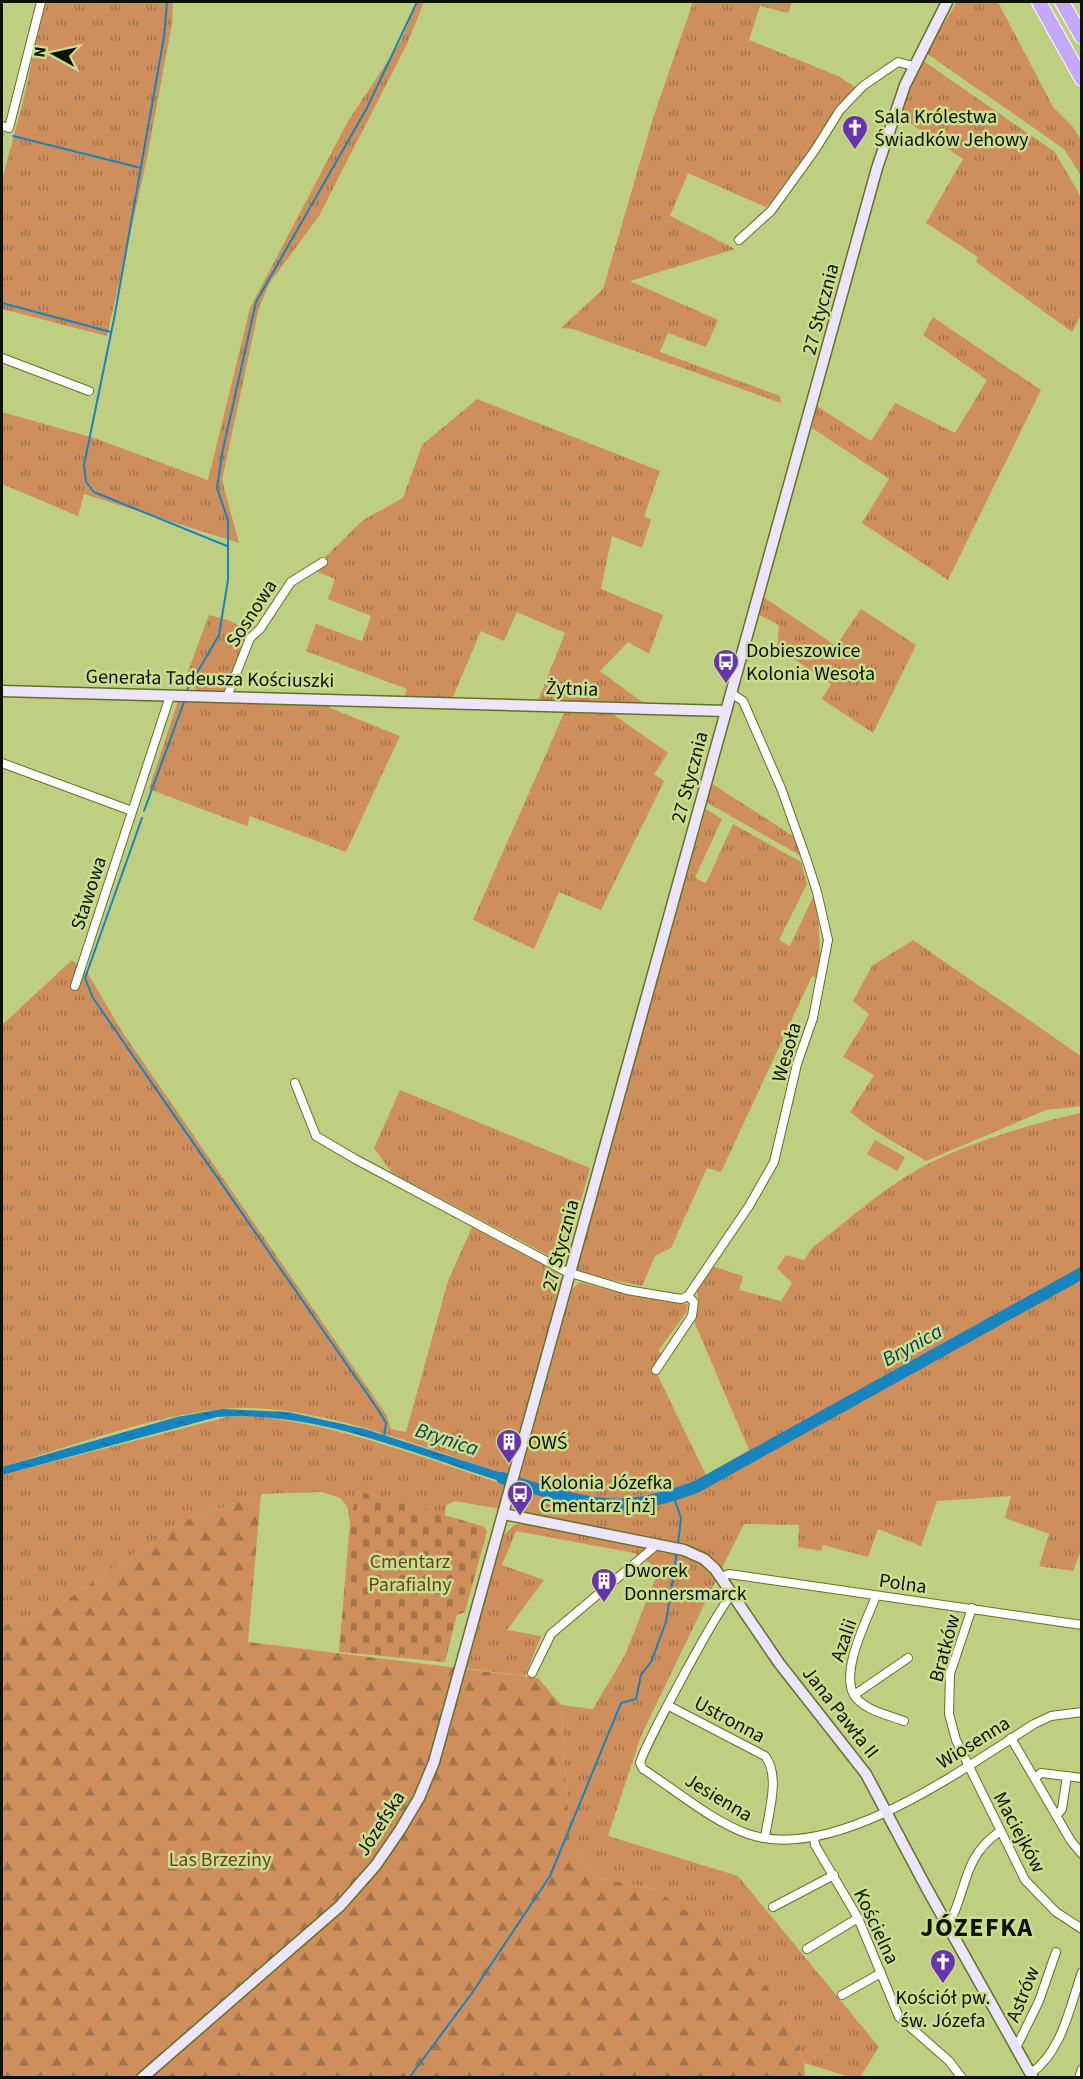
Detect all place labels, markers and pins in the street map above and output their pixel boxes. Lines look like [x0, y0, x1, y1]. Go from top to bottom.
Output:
place label: Sala Królestwa Świadków Jehowy [874, 103, 1029, 154]
church icon: Sala Królestwa Świadków Jehowy [840, 113, 870, 151]
place label: Dobieszowice Kolonia Wesoła [746, 637, 875, 688]
bus stop icon: Dobieszowice Kolonia Wesoła [711, 647, 741, 685]
building icon: OWŚ [494, 1427, 524, 1465]
place label: OWŚ [528, 1429, 567, 1457]
place label: Kolonia Józefka Cmentarz [nż] [540, 1469, 672, 1520]
bus stop icon: Kolonia Józefka Cmentarz [nż] [505, 1479, 535, 1517]
place label: Dworek Donnersmarck [624, 1557, 747, 1608]
building icon: Dworek Donnersmarck [589, 1566, 619, 1604]
church icon: Kościół pw. św. Józefa [928, 1947, 958, 1985]
place label: Kościół pw. św. Józefa [895, 1984, 991, 2035]

